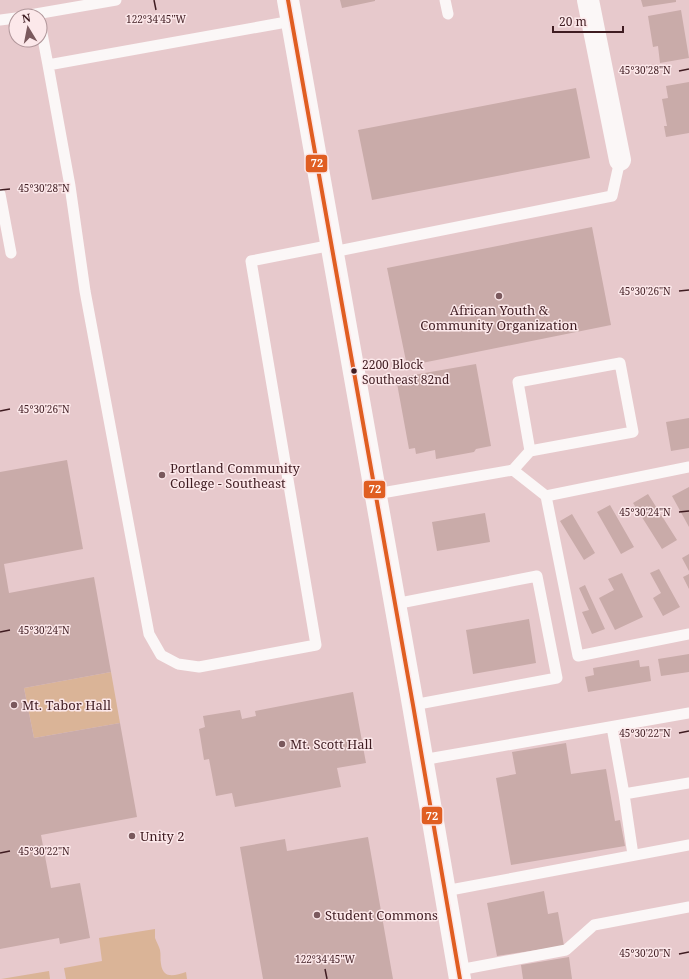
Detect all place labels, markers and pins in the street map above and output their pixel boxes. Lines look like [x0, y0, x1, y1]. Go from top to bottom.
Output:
marker: African Youth & Community Organization [494, 291, 504, 301]
place label: African Youth & Community Organization [420, 301, 578, 334]
place label: 2200 Block Southeast 82nd [362, 356, 450, 388]
marker: 2200 Block Southeast 82nd [349, 366, 359, 376]
place label: Portland Community College - Southeast [170, 459, 301, 492]
marker: Portland Community College - Southeast [157, 470, 167, 480]
place label: Mt. Tabor Hall [22, 696, 111, 714]
marker: Mt. Tabor Hall [9, 700, 19, 710]
place label: Mt. Scott Hall [290, 735, 373, 753]
marker: Mt. Scott Hall [277, 739, 287, 749]
place label: Unity 2 [140, 827, 184, 845]
marker: Unity 2 [127, 831, 137, 841]
place label: Student Commons [325, 906, 438, 924]
marker: Student Commons [312, 910, 322, 920]

